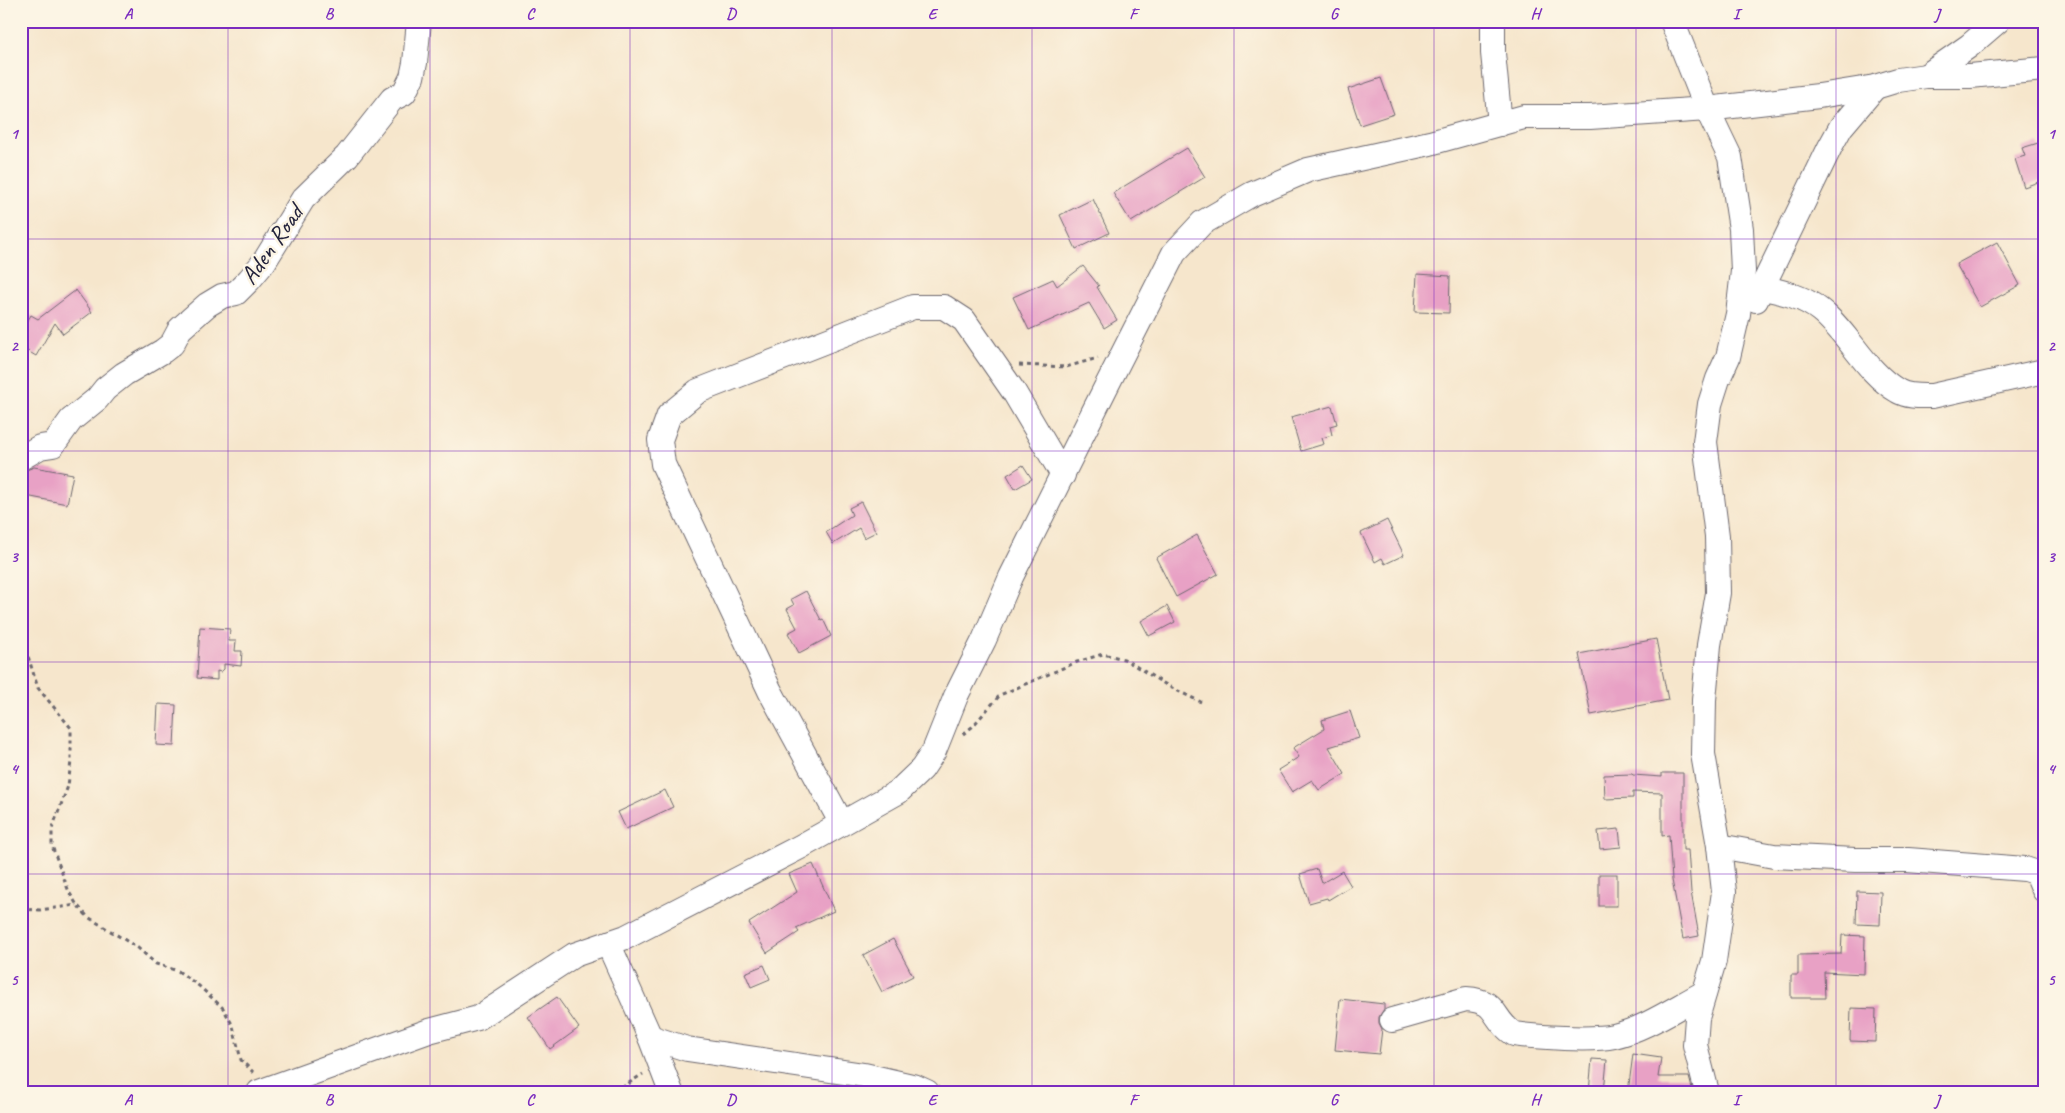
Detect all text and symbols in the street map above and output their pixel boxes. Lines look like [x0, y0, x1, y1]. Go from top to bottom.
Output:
text: A [124, 4, 134, 24]
text: B [325, 4, 335, 24]
text: C [526, 4, 536, 24]
text: D [726, 4, 737, 24]
text: E [928, 4, 939, 24]
text: F [1129, 4, 1140, 24]
text: G [1330, 4, 1340, 24]
text: H [1530, 4, 1542, 24]
text: I [1733, 4, 1743, 24]
text: J [1933, 4, 1942, 24]
text: 1 [10, 124, 19, 144]
text: 1 [2047, 124, 2056, 144]
street label: Aden Road [233, 196, 313, 291]
text: 2 [10, 336, 19, 356]
text: 2 [2047, 336, 2056, 356]
text: 3 [10, 547, 19, 567]
text: 3 [2047, 547, 2056, 567]
text: 4 [10, 759, 19, 779]
text: 4 [2047, 759, 2056, 779]
text: 5 [11, 970, 20, 990]
text: 5 [2048, 970, 2057, 990]
text: A [124, 1090, 134, 1110]
text: B [325, 1090, 335, 1110]
text: C [526, 1090, 536, 1110]
text: D [726, 1090, 737, 1110]
text: E [928, 1090, 939, 1110]
text: F [1129, 1090, 1140, 1110]
text: G [1330, 1090, 1340, 1110]
text: H [1530, 1090, 1542, 1110]
text: I [1733, 1090, 1743, 1110]
text: J [1933, 1090, 1942, 1110]

